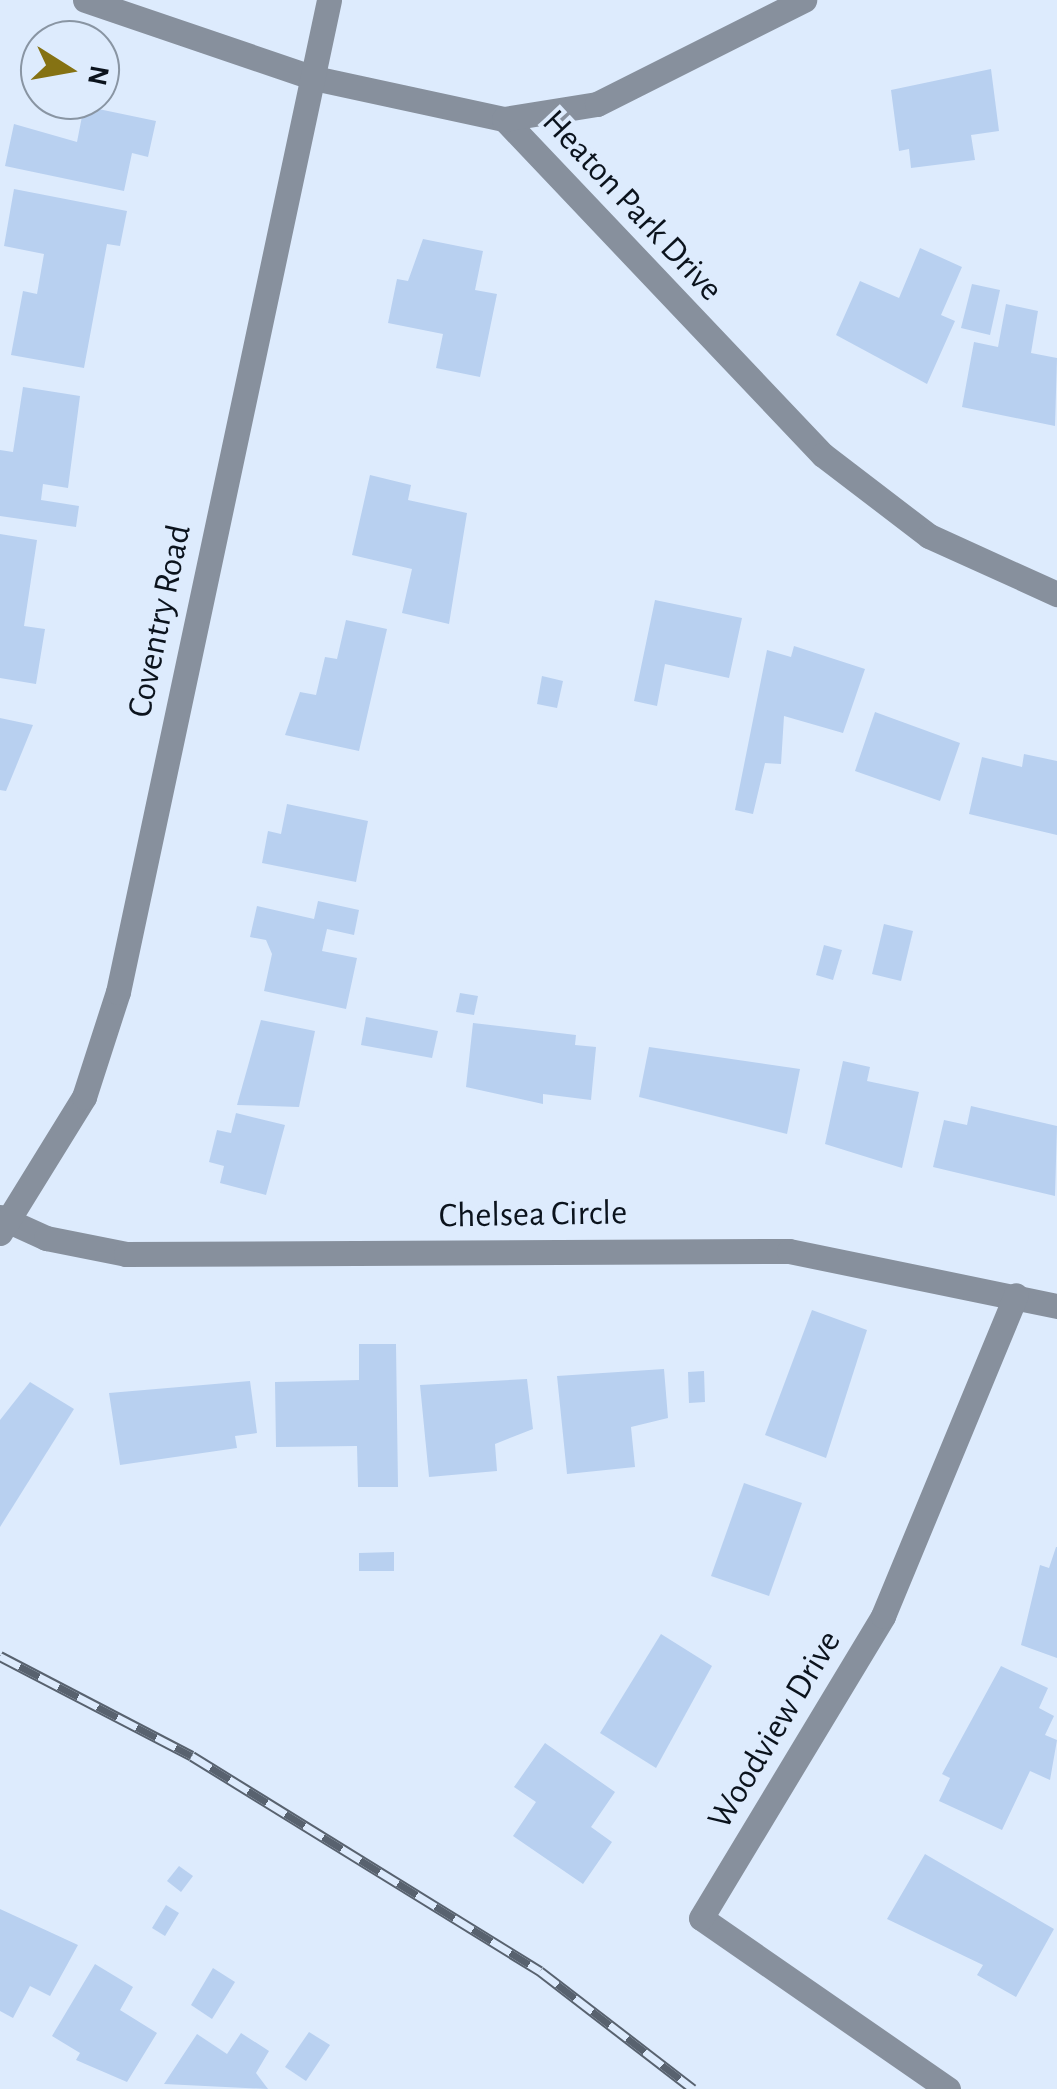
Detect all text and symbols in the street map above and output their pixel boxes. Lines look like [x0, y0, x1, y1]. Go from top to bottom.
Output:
north arrow [20, 20, 120, 120]
text: N [82, 63, 113, 88]
street label: Heaton Park Drive [533, 102, 731, 310]
street label: Coventry Road [119, 521, 201, 721]
street label: Chelsea Circle [438, 1192, 628, 1238]
street label: Woodview Drive [699, 1623, 851, 1837]

